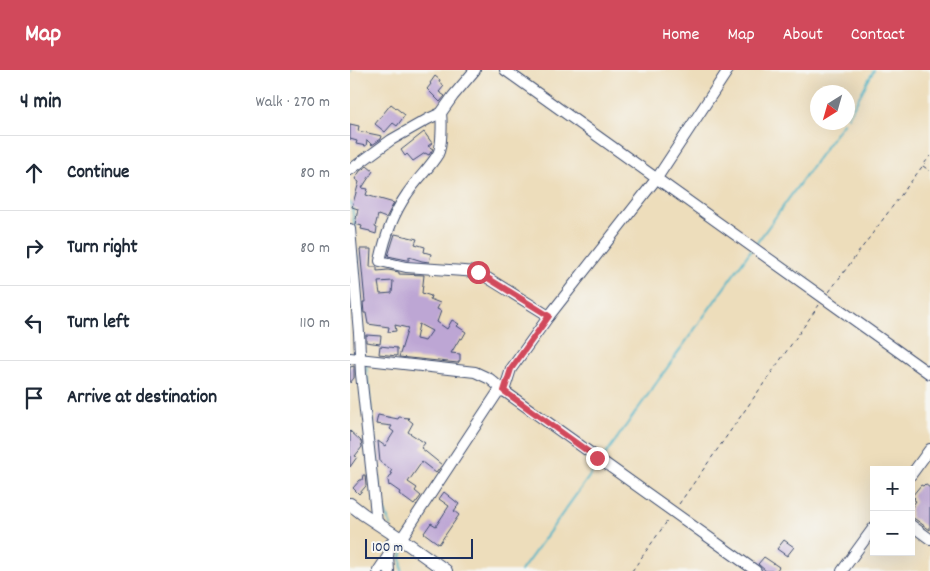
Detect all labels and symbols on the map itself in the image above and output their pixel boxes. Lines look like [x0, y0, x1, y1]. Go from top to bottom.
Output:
north arrow [810, 85, 855, 130]
route start [467, 261, 490, 284]
route end [586, 447, 609, 470]
scale bar [365, 536, 472, 559]

